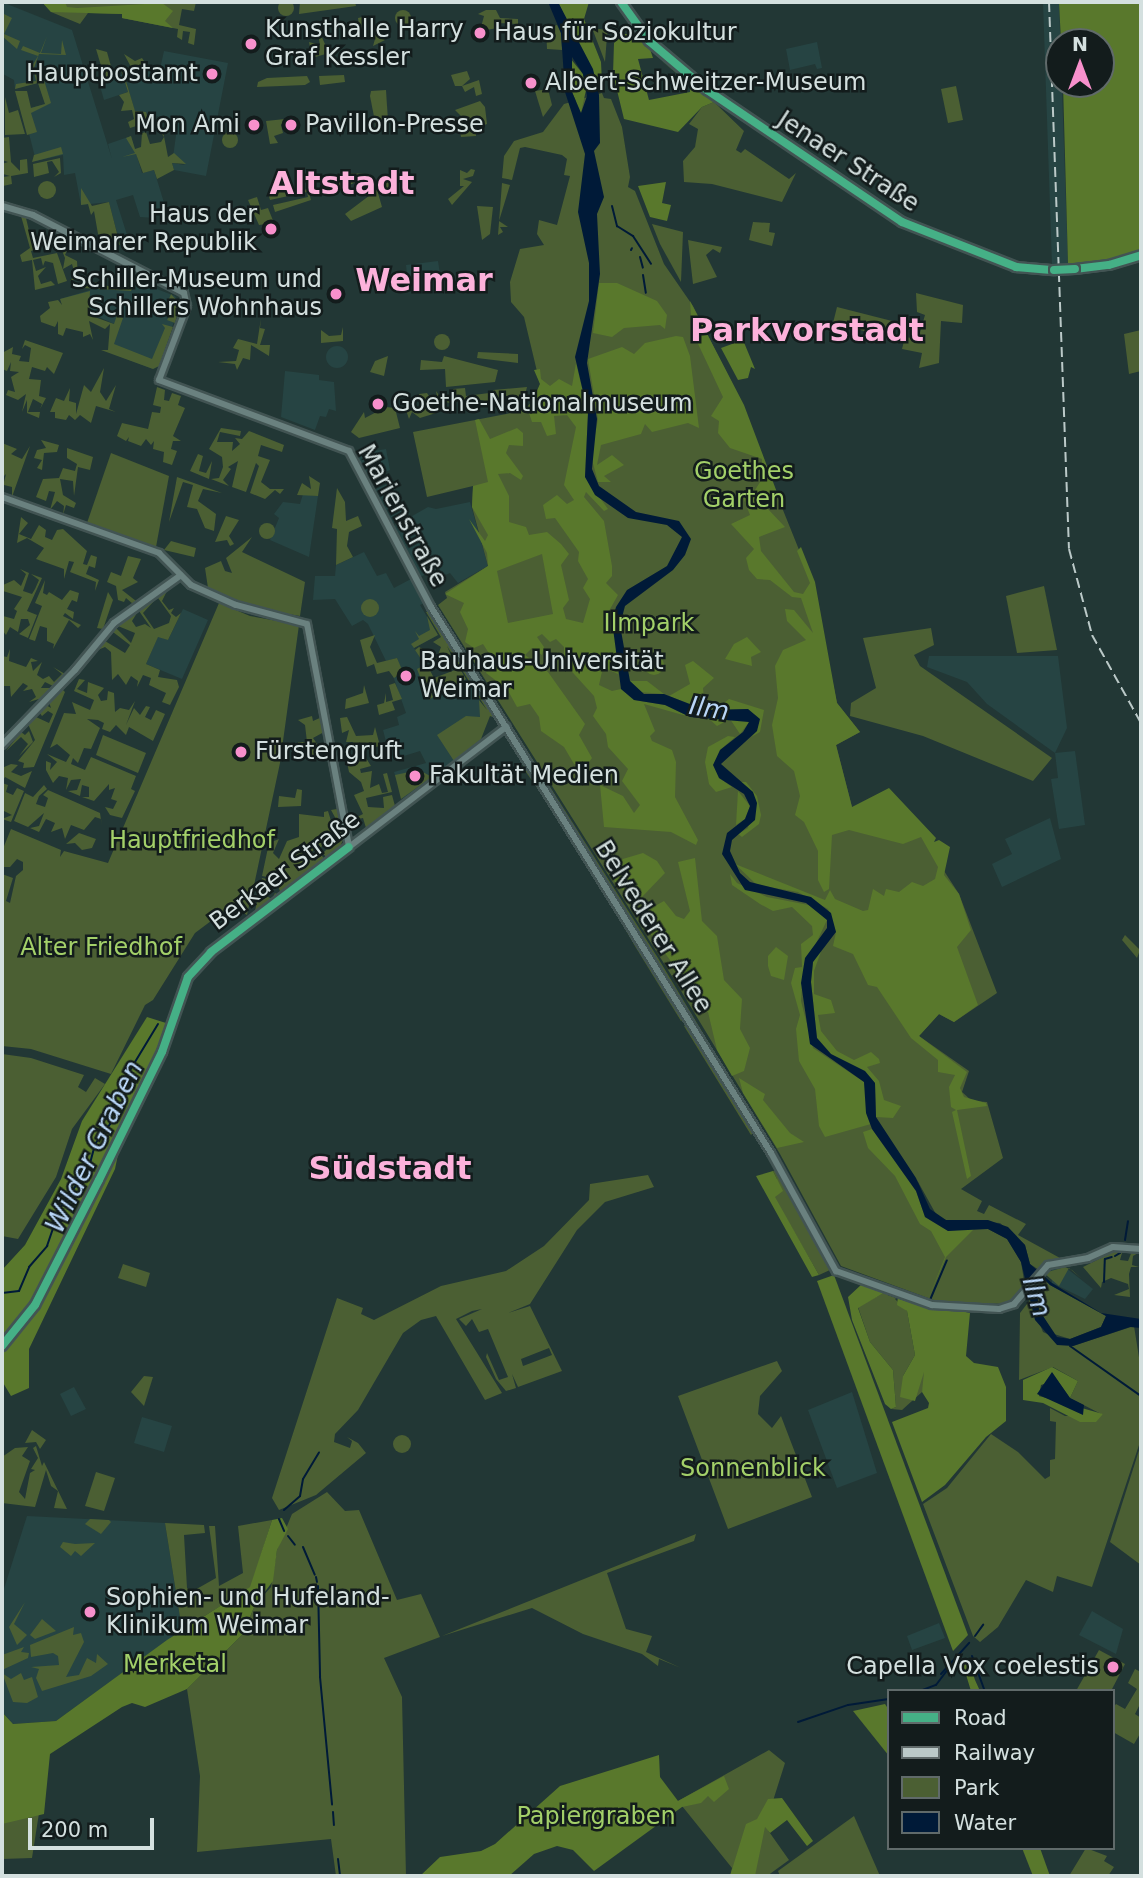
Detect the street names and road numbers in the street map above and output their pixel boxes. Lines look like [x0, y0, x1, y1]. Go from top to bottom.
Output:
street label: Jenaer Straße [772, 106, 924, 218]
street label: Marienstraße [351, 440, 453, 592]
street label: Berkaer Straße [204, 805, 366, 937]
street label: Belvederer Allee [588, 836, 718, 1018]

